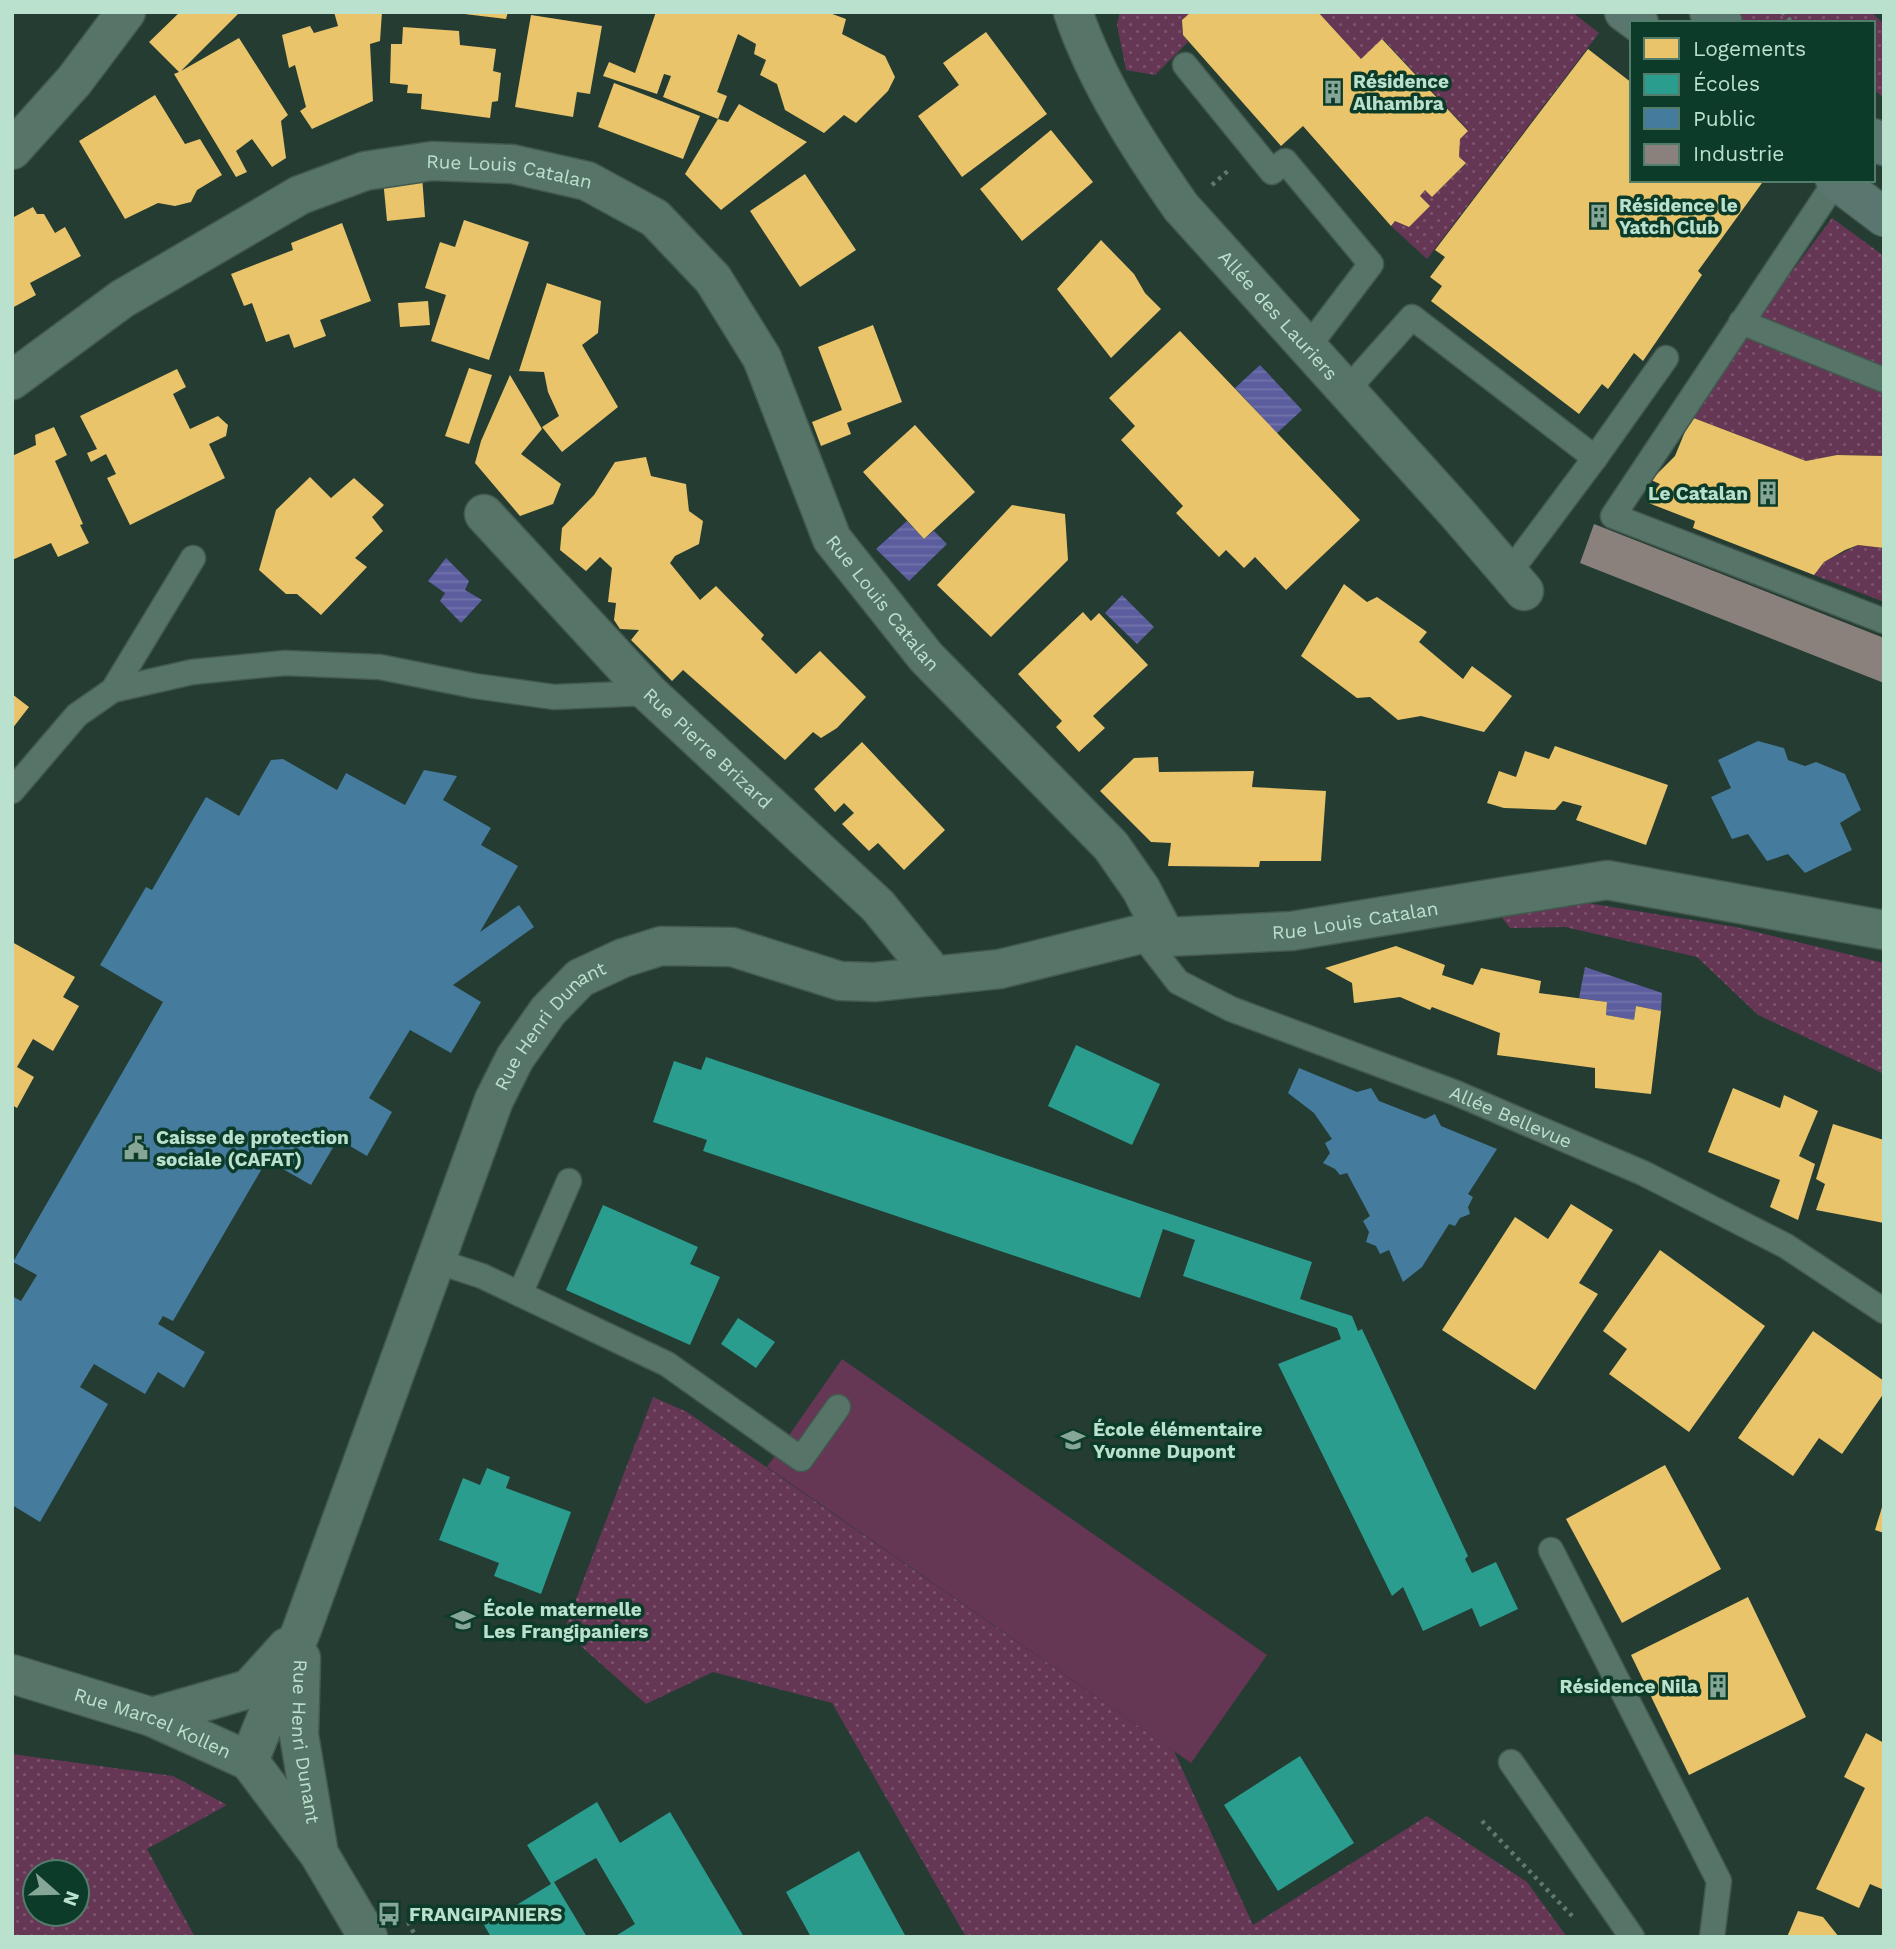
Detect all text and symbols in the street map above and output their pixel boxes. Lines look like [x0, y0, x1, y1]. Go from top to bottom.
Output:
legend [1630, 21, 1875, 182]
text: Logements [1693, 36, 1806, 61]
place label: Résidence Alhambra [1353, 70, 1449, 115]
text: Écoles [1693, 71, 1760, 96]
building icon: Résidence Alhambra [1319, 78, 1347, 106]
text: Public [1693, 106, 1756, 131]
text: Industrie [1693, 141, 1784, 166]
street label: Rue Louis Catalan [426, 150, 595, 194]
place label: Résidence le Yatch Club [1619, 194, 1738, 239]
building icon: Résidence le Yatch Club [1585, 202, 1613, 230]
street label: Allée des Lauriers [1214, 246, 1342, 385]
building icon: Le Catalan [1754, 479, 1782, 507]
place label: Le Catalan [1648, 482, 1748, 505]
street label: Rue Louis Catalan [821, 530, 944, 676]
street label: Rue Pierre Brizard [638, 683, 777, 814]
street label: Rue Louis Catalan [1271, 897, 1440, 944]
street label: Rue Henri Dunant [490, 957, 610, 1094]
street label: Allée Bellevue [1446, 1081, 1575, 1153]
place label: Caisse de protection sociale (CAFAT) [156, 1126, 349, 1171]
public building icon: Caisse de protection sociale (CAFAT) [122, 1134, 150, 1162]
place label: École élémentaire Yvonne Dupont [1093, 1418, 1263, 1463]
school or university icon: École élémentaire Yvonne Dupont [1059, 1426, 1087, 1454]
place label: École maternelle Les Frangipaniers [483, 1598, 649, 1643]
school or university icon: École maternelle Les Frangipaniers [449, 1606, 477, 1634]
street label: Rue Henri Dunant [287, 1659, 325, 1825]
building icon: Résidence Nila [1704, 1672, 1732, 1700]
place label: Résidence Nila [1560, 1675, 1698, 1698]
street label: Rue Marcel Kollen [71, 1683, 235, 1763]
north arrow [21, 1858, 91, 1928]
text: N [58, 1888, 85, 1909]
bus stop icon: FRANGIPANIERS [375, 1900, 403, 1928]
place label: FRANGIPANIERS [409, 1903, 562, 1926]

